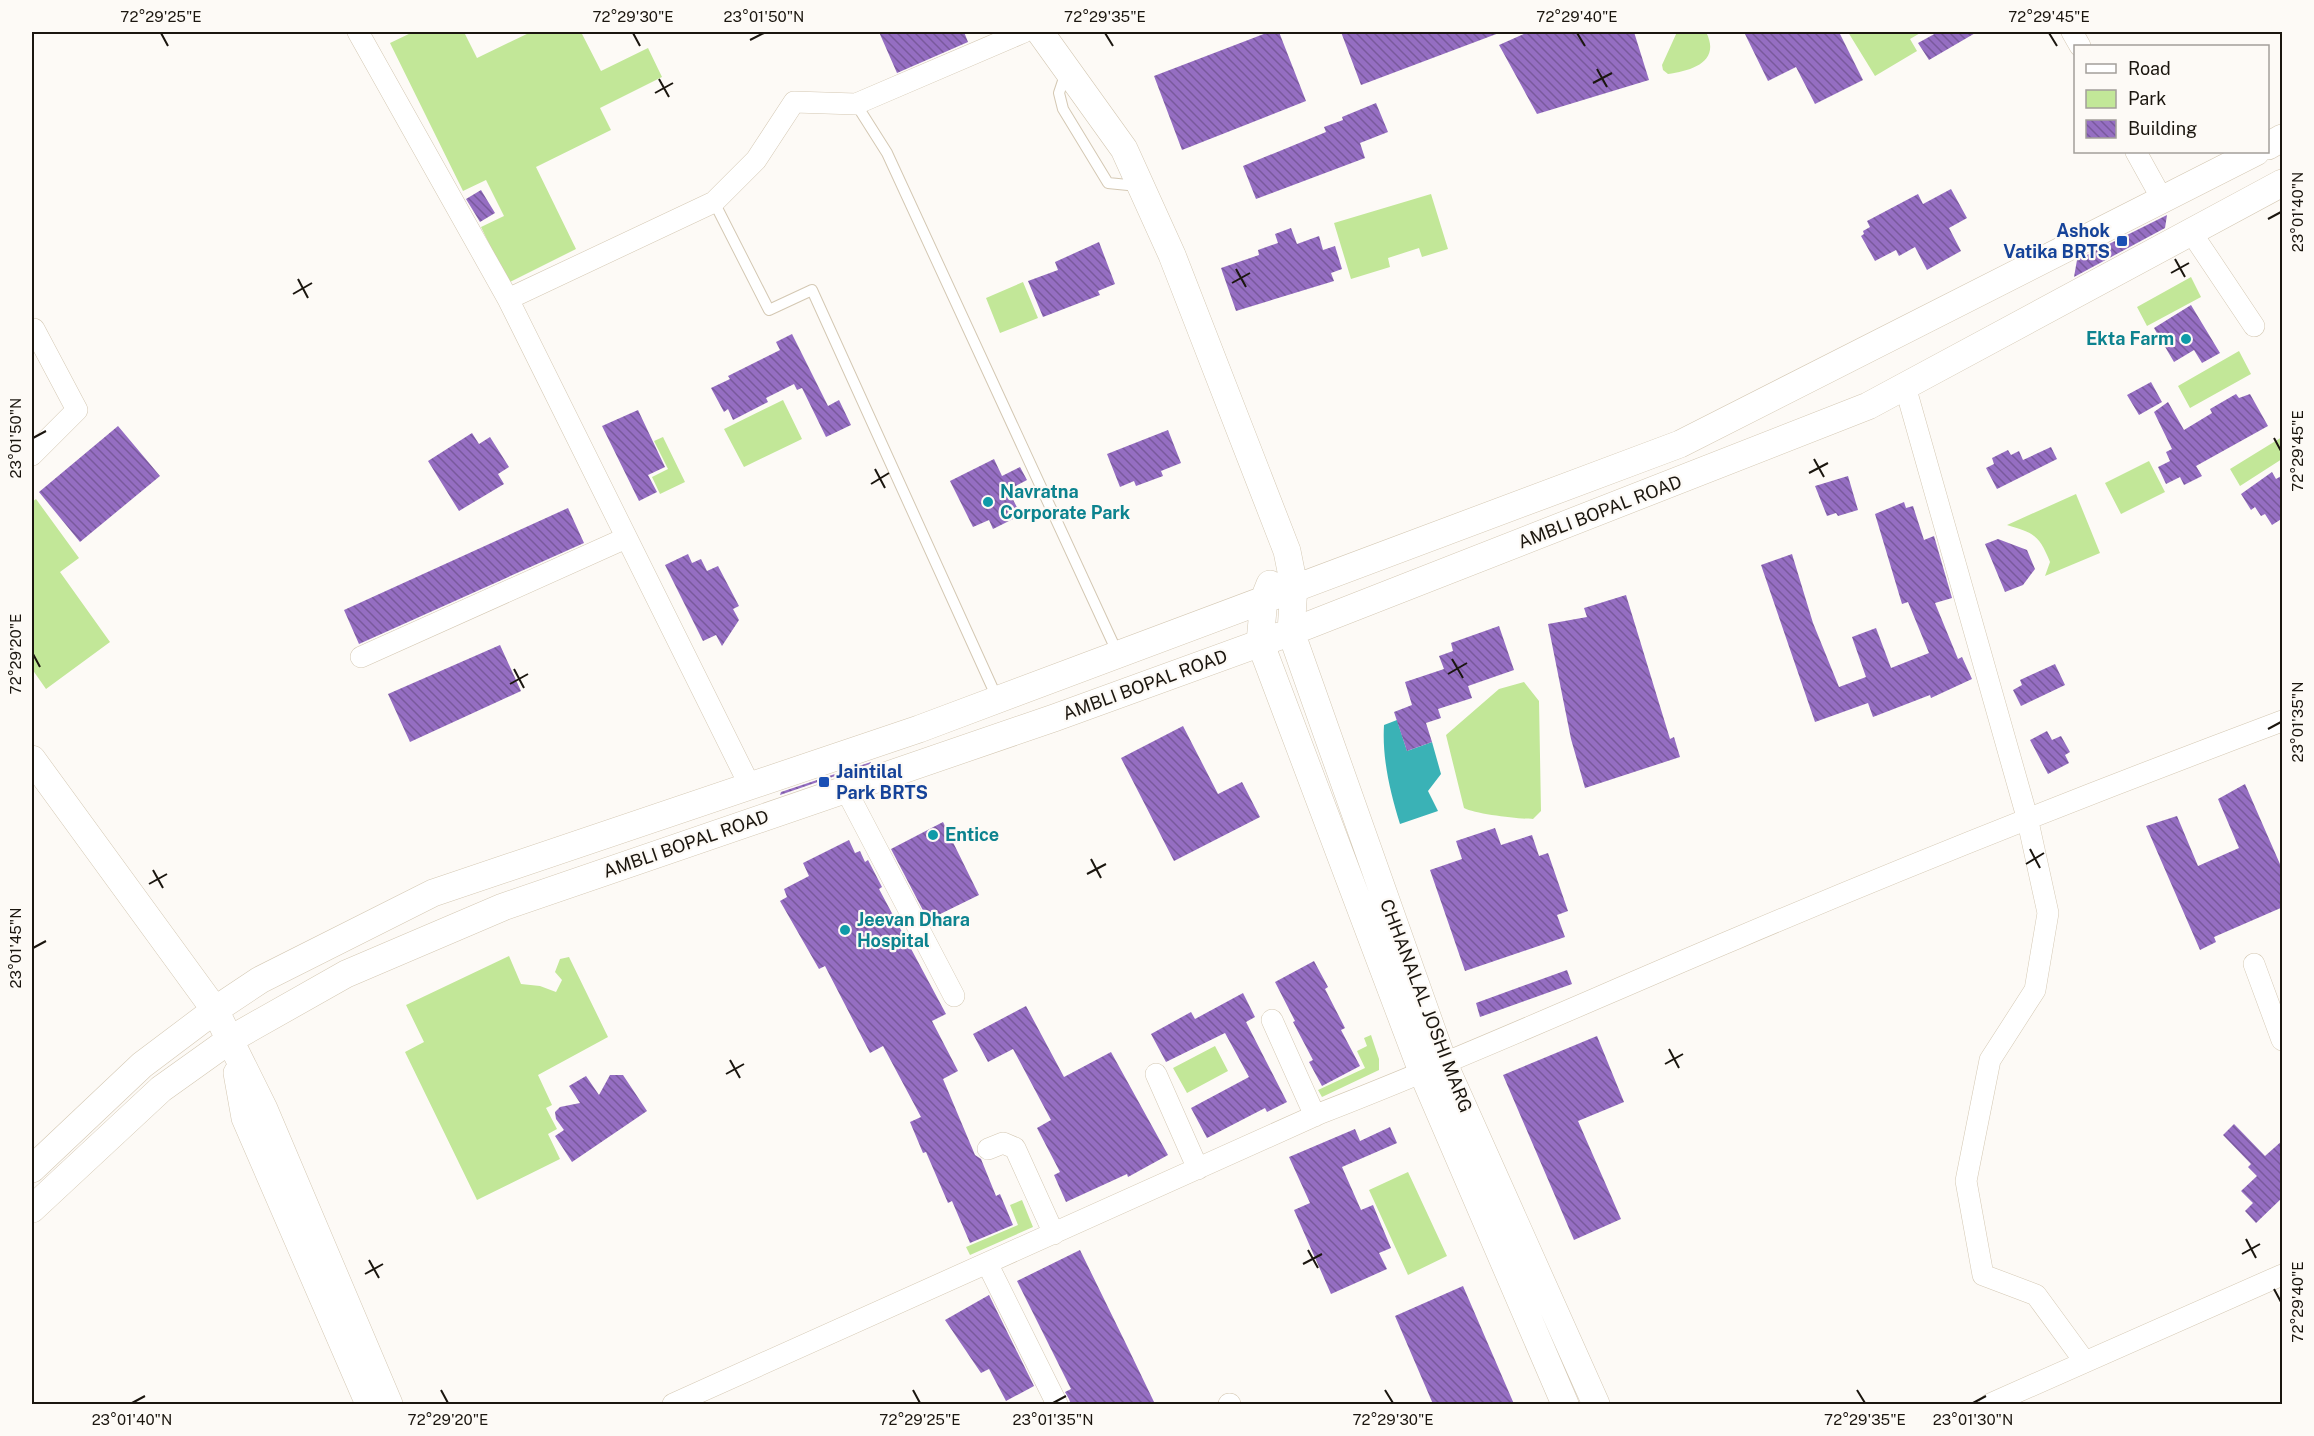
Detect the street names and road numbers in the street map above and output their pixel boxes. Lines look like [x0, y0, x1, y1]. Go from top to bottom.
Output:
street label: AMBLI BOPAL ROAD [1515, 471, 1685, 552]
street label: AMBLI BOPAL ROAD [1060, 645, 1230, 724]
street label: AMBLI BOPAL ROAD [600, 805, 771, 882]
street label: CHHANALAL JOSHI MARG [1376, 896, 1477, 1115]

